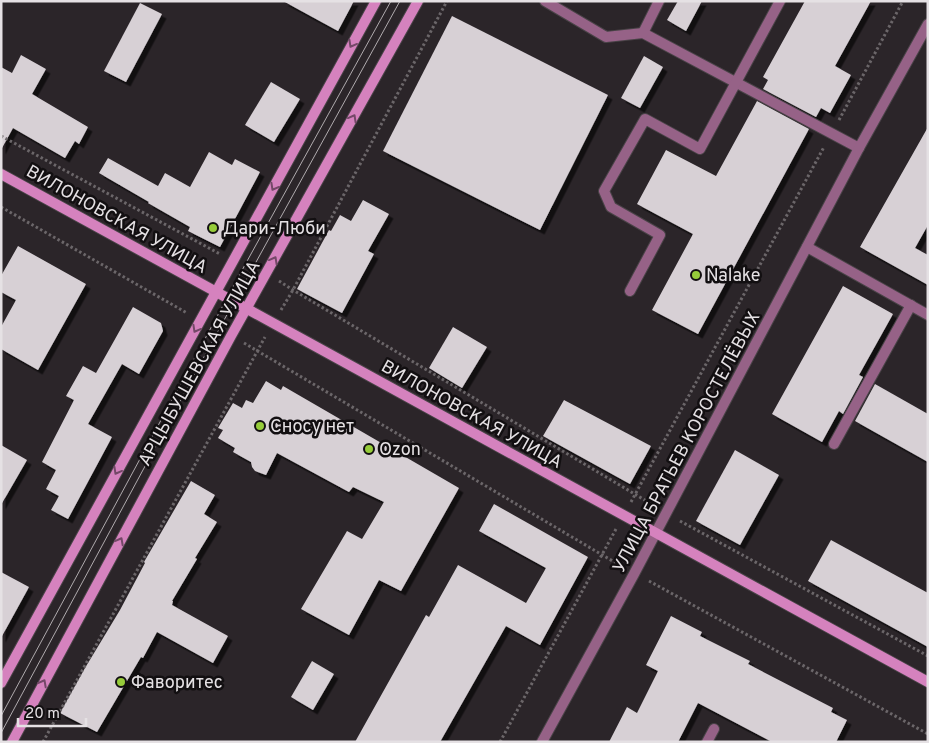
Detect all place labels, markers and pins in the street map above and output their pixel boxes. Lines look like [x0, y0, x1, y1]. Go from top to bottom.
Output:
place label: Дари-Люби [223, 218, 326, 241]
marker: Дари-Люби [207, 222, 219, 234]
place label: Nalake [706, 265, 761, 288]
marker: Nalake [690, 269, 702, 281]
place label: Сносу нет [270, 416, 354, 439]
marker: Сносу нет [254, 420, 266, 432]
place label: Ozon [379, 439, 421, 462]
marker: Ozon [363, 443, 375, 455]
place label: Фаворитес [131, 672, 223, 695]
marker: Фаворитес [115, 676, 127, 688]

